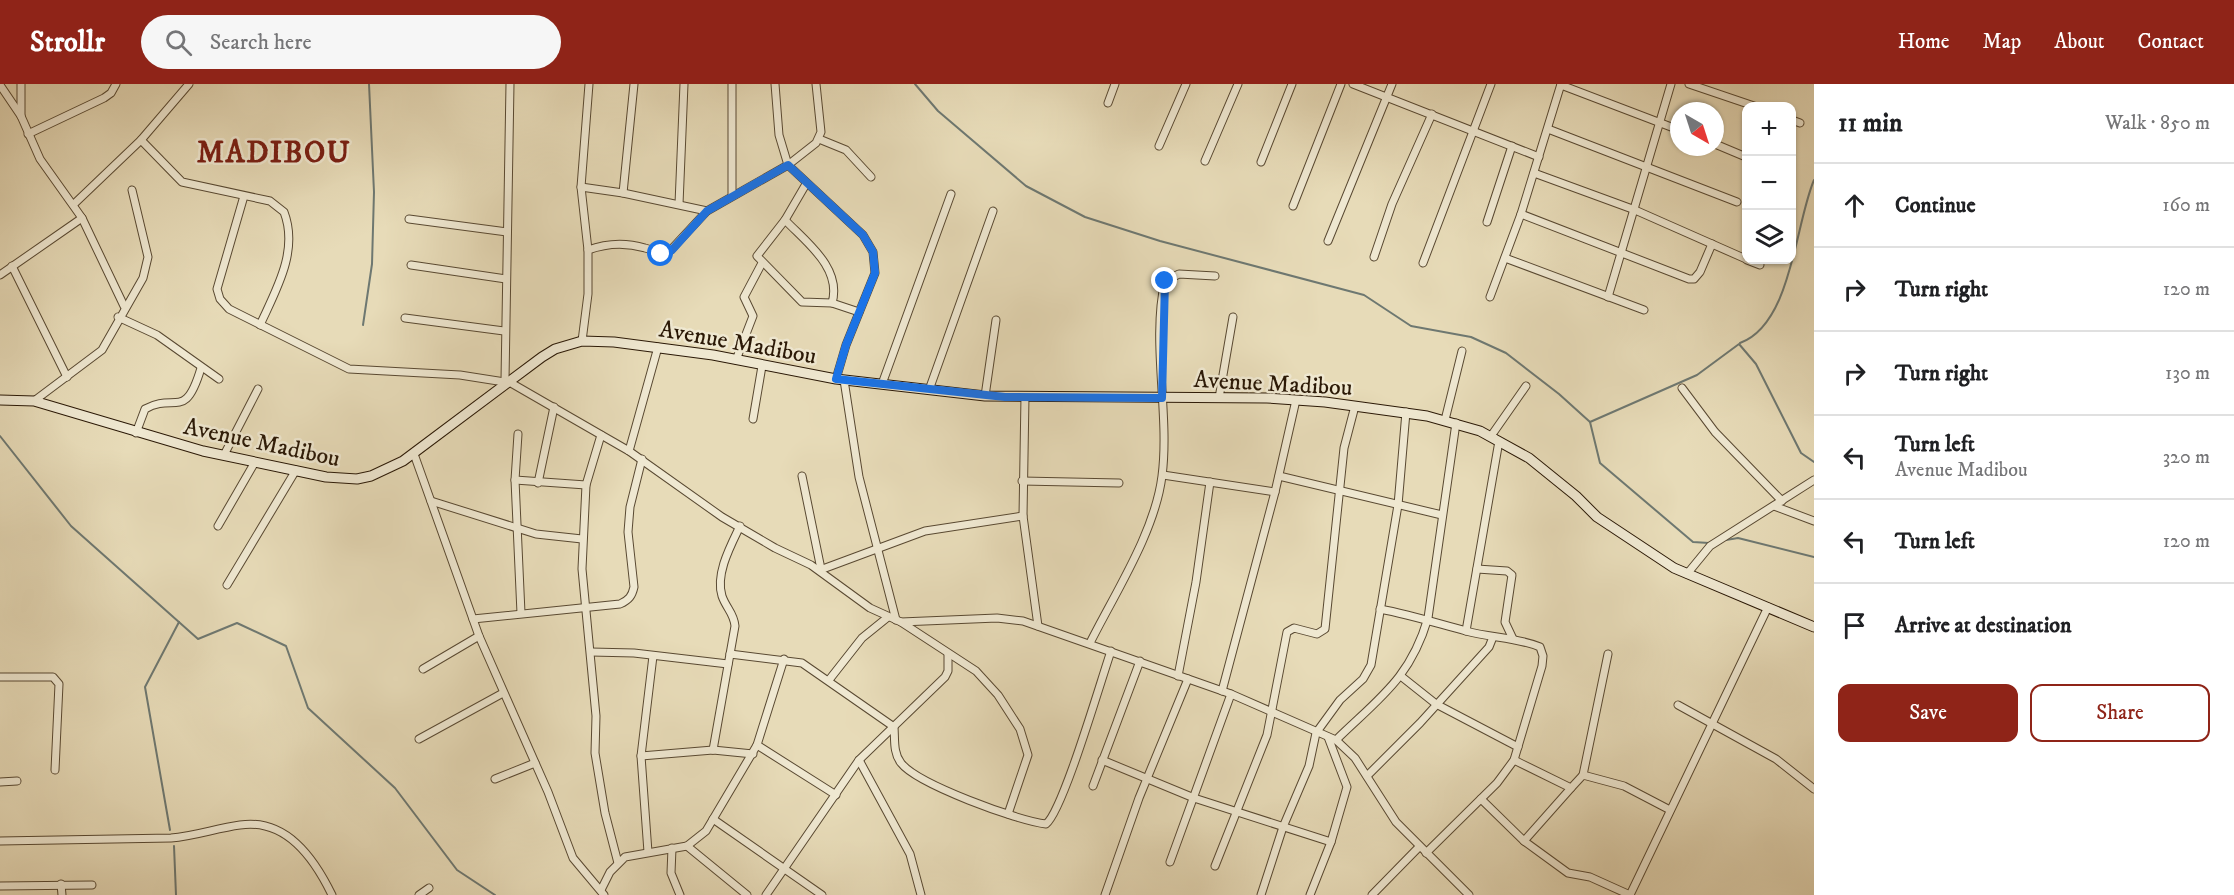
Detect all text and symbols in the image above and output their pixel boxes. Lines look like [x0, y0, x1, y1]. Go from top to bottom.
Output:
search box [141, 15, 561, 69]
text: Strollr [30, 25, 105, 60]
icon: search [162, 26, 195, 59]
text: Search here [210, 29, 312, 56]
text: Home [1898, 29, 1950, 55]
text: Map [1983, 29, 2021, 55]
text: About [2054, 29, 2105, 55]
text: Contact [2138, 29, 2204, 55]
north arrow [1670, 102, 1724, 156]
map controls [1742, 102, 1796, 264]
button: + [1742, 102, 1796, 156]
text: 11 min [1838, 107, 1903, 140]
text: Walk · 850 m [2105, 111, 2210, 136]
district label: MADIBOU [197, 135, 351, 172]
button: − [1742, 156, 1796, 210]
icon: ahead [1838, 189, 1871, 222]
text: Continue [1895, 192, 1976, 219]
text: 160 m [2162, 193, 2210, 218]
button: layers [1742, 210, 1796, 264]
route start [647, 240, 673, 266]
route end [1151, 267, 1177, 293]
icon: right [1838, 273, 1871, 306]
text: Turn right [1895, 276, 1988, 303]
text: 120 m [2163, 277, 2210, 302]
street label: Avenue Madibou [657, 314, 819, 372]
icon: right [1838, 357, 1871, 390]
text: Turn right [1895, 360, 1988, 387]
text: 130 m [2165, 361, 2210, 386]
street label: Avenue Madibou [1193, 365, 1353, 403]
street label: Avenue Madibou [181, 412, 343, 474]
text: Turn left [1895, 431, 1975, 458]
icon: left [1838, 441, 1871, 474]
text: 320 m [2163, 445, 2210, 470]
text: Avenue Madibou [1895, 458, 2028, 483]
icon: left [1838, 525, 1871, 558]
text: Turn left [1895, 528, 1975, 555]
text: 120 m [2163, 529, 2210, 554]
icon: arrive [1838, 609, 1871, 642]
text: Arrive at destination [1895, 612, 2072, 639]
button: Save [1838, 684, 2018, 742]
button: Share [2030, 684, 2210, 742]

